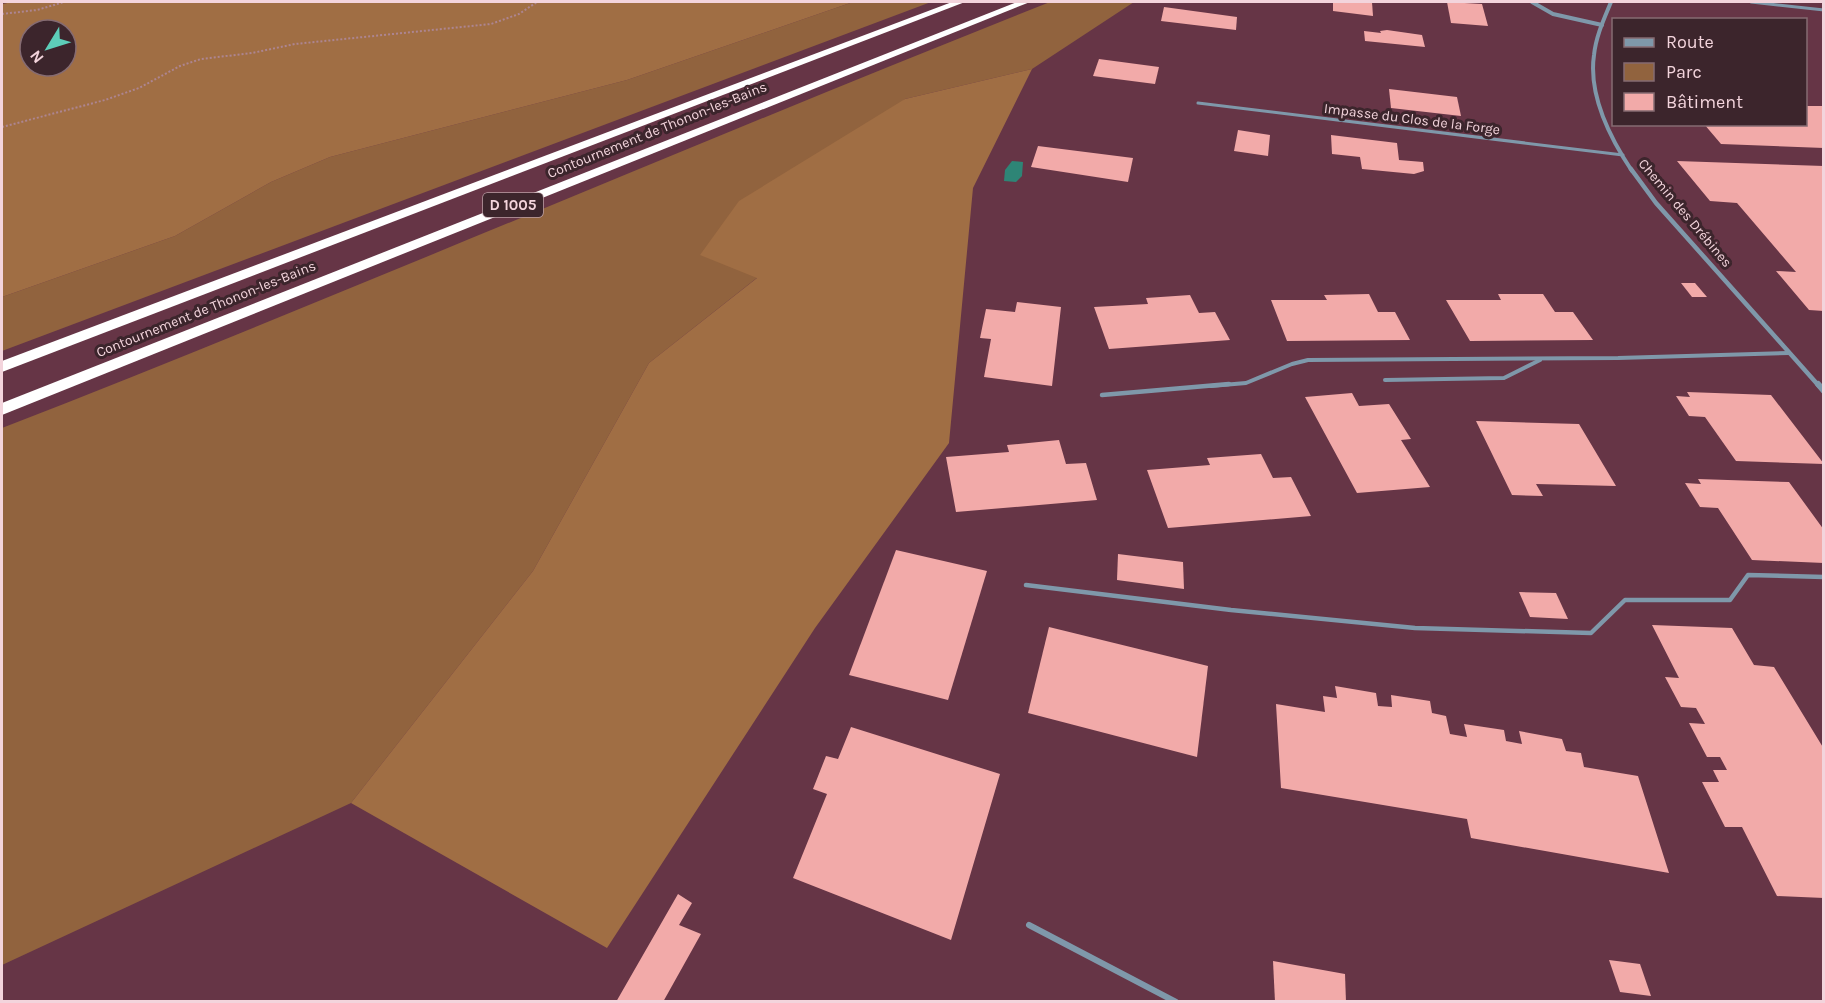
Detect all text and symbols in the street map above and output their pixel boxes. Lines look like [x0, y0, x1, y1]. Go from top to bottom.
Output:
north arrow [18, 18, 78, 78]
legend [1612, 18, 1807, 126]
text: Route [1666, 31, 1714, 53]
text: N [26, 47, 48, 67]
text: Parc [1666, 61, 1702, 83]
street label: Contournement de Thonon-les-Bains [545, 78, 769, 182]
text: Bâtiment [1666, 91, 1743, 113]
street label: Impasse du Clos de la Forge [1323, 100, 1501, 138]
street label: Chemin des Drébines [1635, 155, 1735, 271]
road number: D 1005 [483, 193, 543, 217]
street label: Contournement de Thonon-les-Bains [94, 257, 318, 361]

